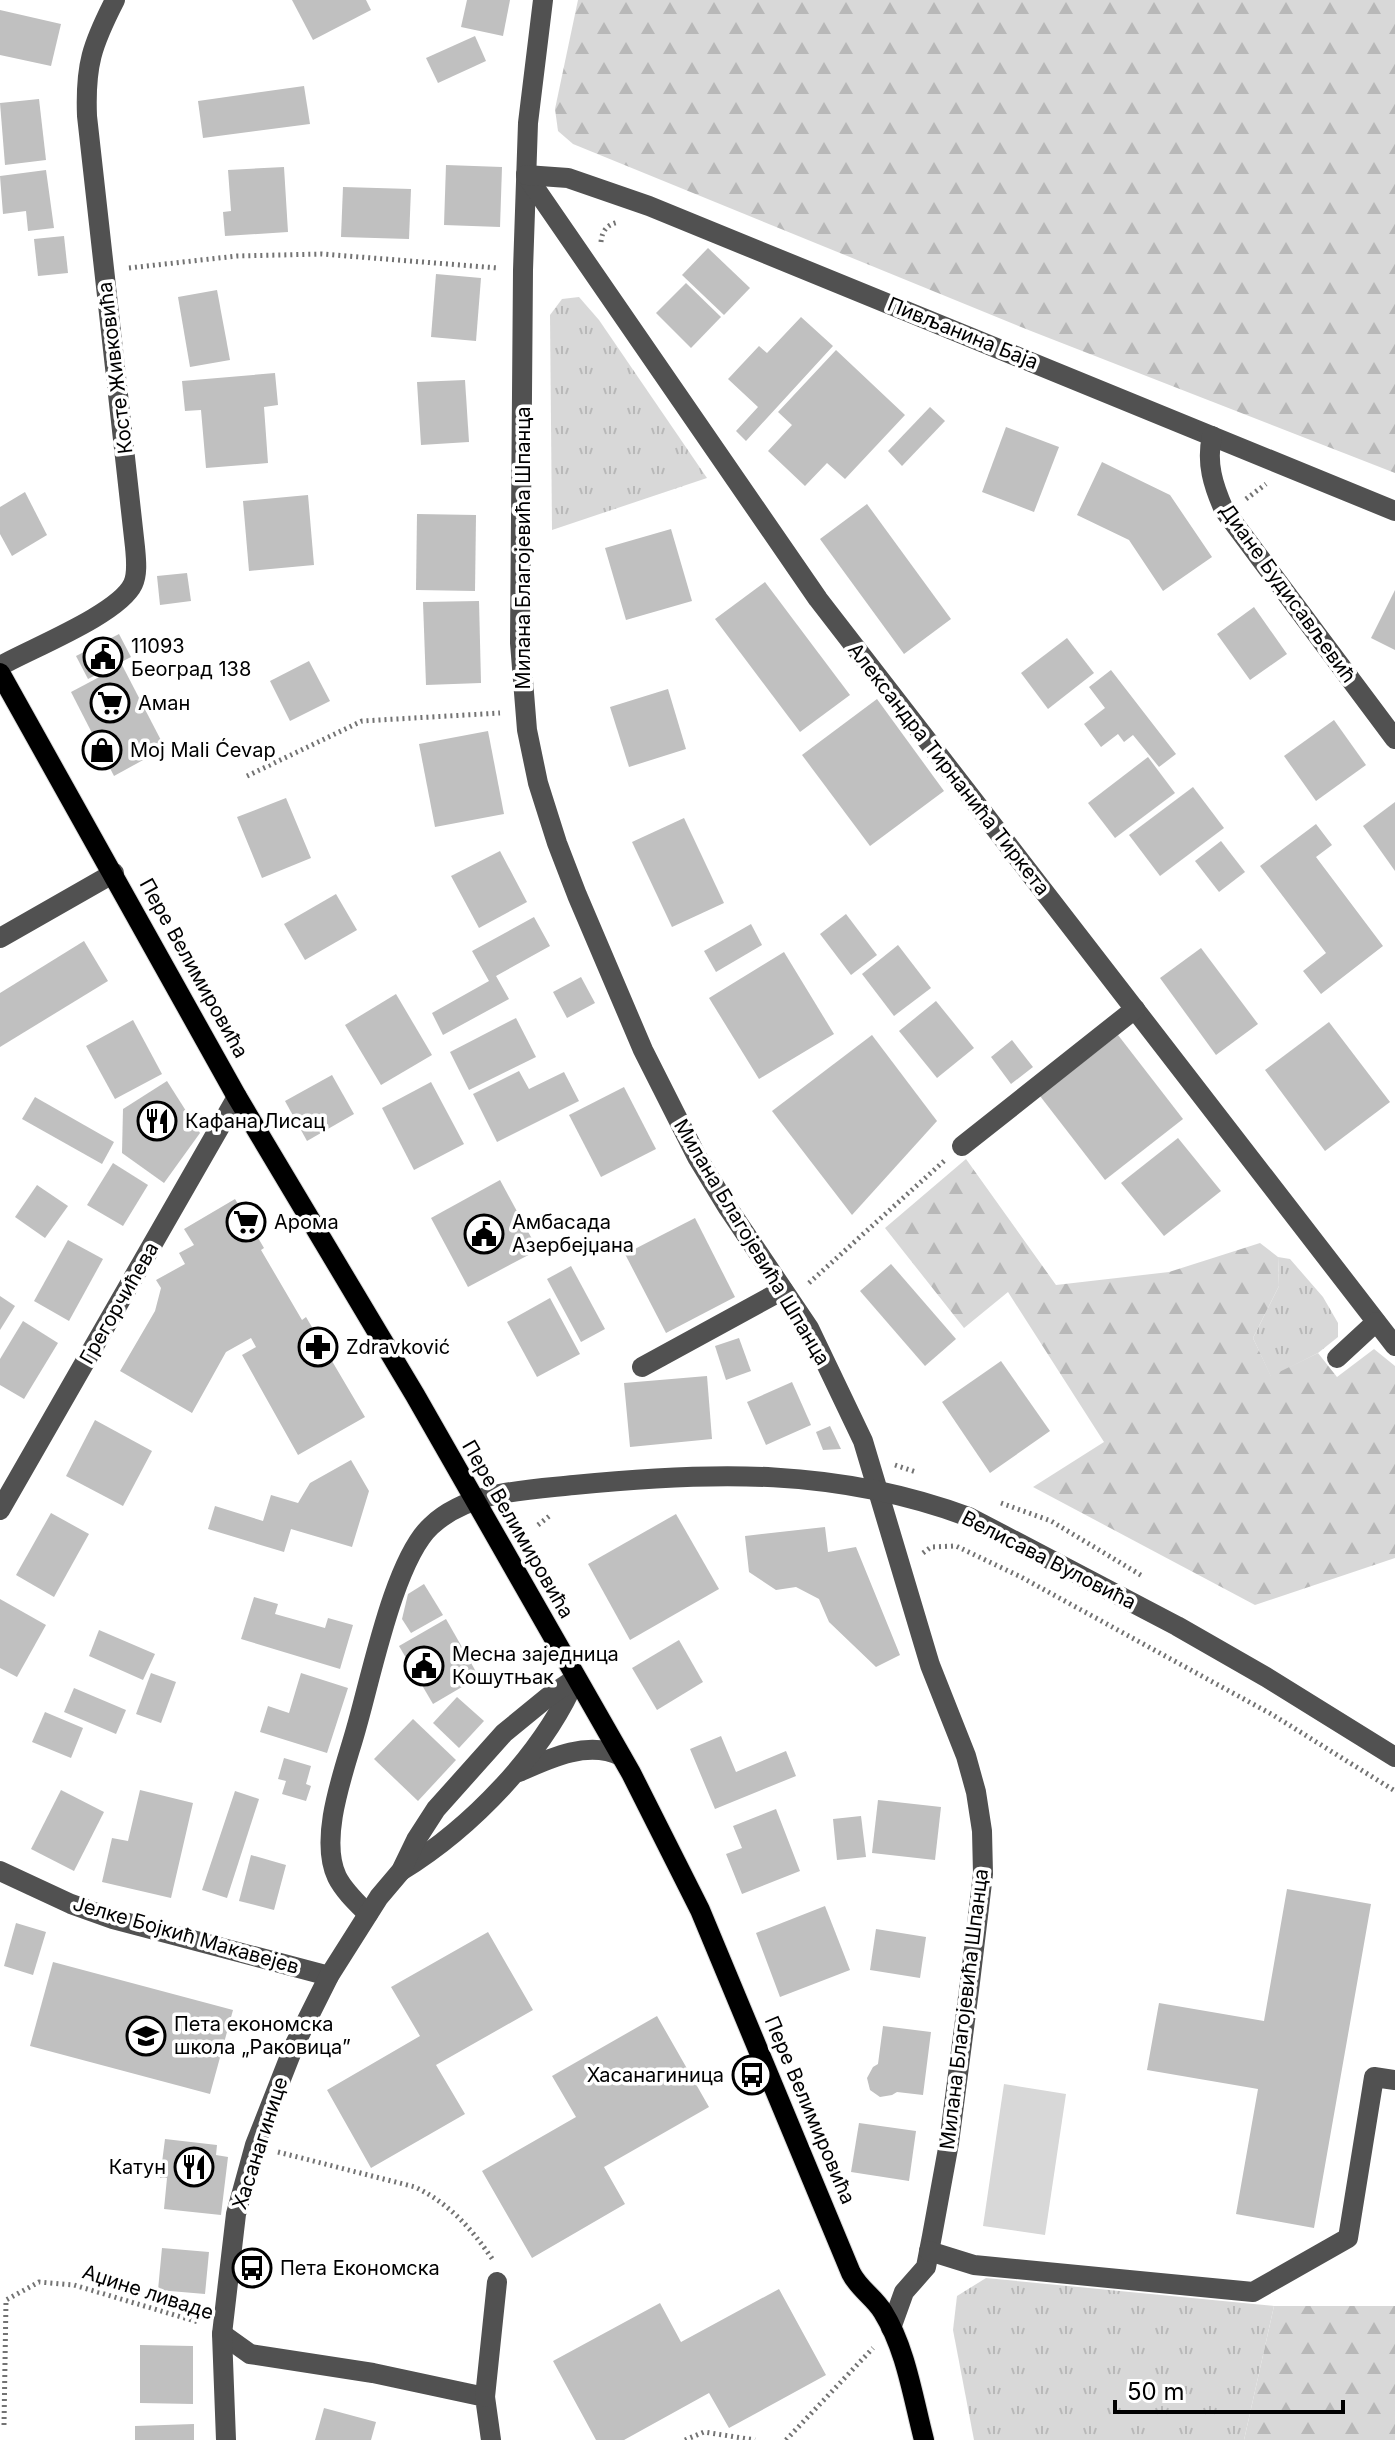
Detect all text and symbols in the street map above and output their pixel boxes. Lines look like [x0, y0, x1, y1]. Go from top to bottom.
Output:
street label: Косте Живковића [93, 281, 137, 455]
street label: Пивљанина Баја [884, 292, 1042, 374]
street label: Милана Благојевића Шпанца [511, 407, 535, 689]
street label: Диане Будисављевић [1215, 499, 1361, 687]
place label: 11093 Београд 138 [131, 634, 251, 681]
public building icon: 11093 Београд 138 [82, 636, 124, 678]
street label: Александра Тирнанића Тиркета [843, 638, 1055, 900]
supermarket icon: Аман [89, 682, 131, 724]
place label: Аман [138, 691, 190, 715]
shop icon: Moj Mali Ćevap [81, 729, 123, 771]
place label: Moj Mali Ćevap [130, 737, 276, 762]
street label: Пере Велимировића [135, 874, 253, 1062]
restaurant icon: Кафана Лисац [136, 1100, 178, 1142]
place label: Кафана Лисац [185, 1109, 325, 1133]
street label: Милана Благојевића Шпанца [669, 1115, 835, 1369]
supermarket icon: Арома [225, 1201, 267, 1243]
place label: Арома [274, 1210, 339, 1234]
place label: Амбасада Азербејџана [512, 1210, 634, 1257]
public building icon: Амбасада Азербејџана [463, 1213, 505, 1255]
street label: Грегорчићева [74, 1238, 164, 1368]
pharmacy icon: Zdravković [297, 1326, 339, 1368]
place label: Zdravković [346, 1335, 450, 1359]
street label: Пере Велимировића [457, 1436, 579, 1622]
street label: Велисава Вуловића [958, 1506, 1140, 1614]
place label: Месна заједница Кошутњак [452, 1642, 619, 1689]
public building icon: Месна заједница Кошутњак [403, 1645, 445, 1687]
street label: Милана Благојевића Шпанца [935, 1867, 993, 2151]
street label: Јелке Бојкић Макавејев [70, 1891, 302, 1979]
place label: Пета економска школа „Раковица” [174, 2012, 351, 2059]
street label: Пере Велимировића [760, 2012, 860, 2208]
school or university icon: Пета економска школа „Раковица” [125, 2015, 167, 2057]
bus stop icon: Хасанагиница [731, 2054, 773, 2096]
place label: Хасанагиница [587, 2063, 724, 2087]
street label: Хасанагинице [227, 2074, 293, 2212]
restaurant icon: Катун [173, 2146, 215, 2188]
place label: Катун [109, 2155, 166, 2179]
bus stop icon: Пета Економска [231, 2247, 273, 2289]
place label: Пета Економска [280, 2256, 440, 2280]
street label: Аџине ливаде [79, 2259, 217, 2325]
scale bar [1115, 2364, 1343, 2414]
text: 50 m [1127, 2377, 1185, 2406]

